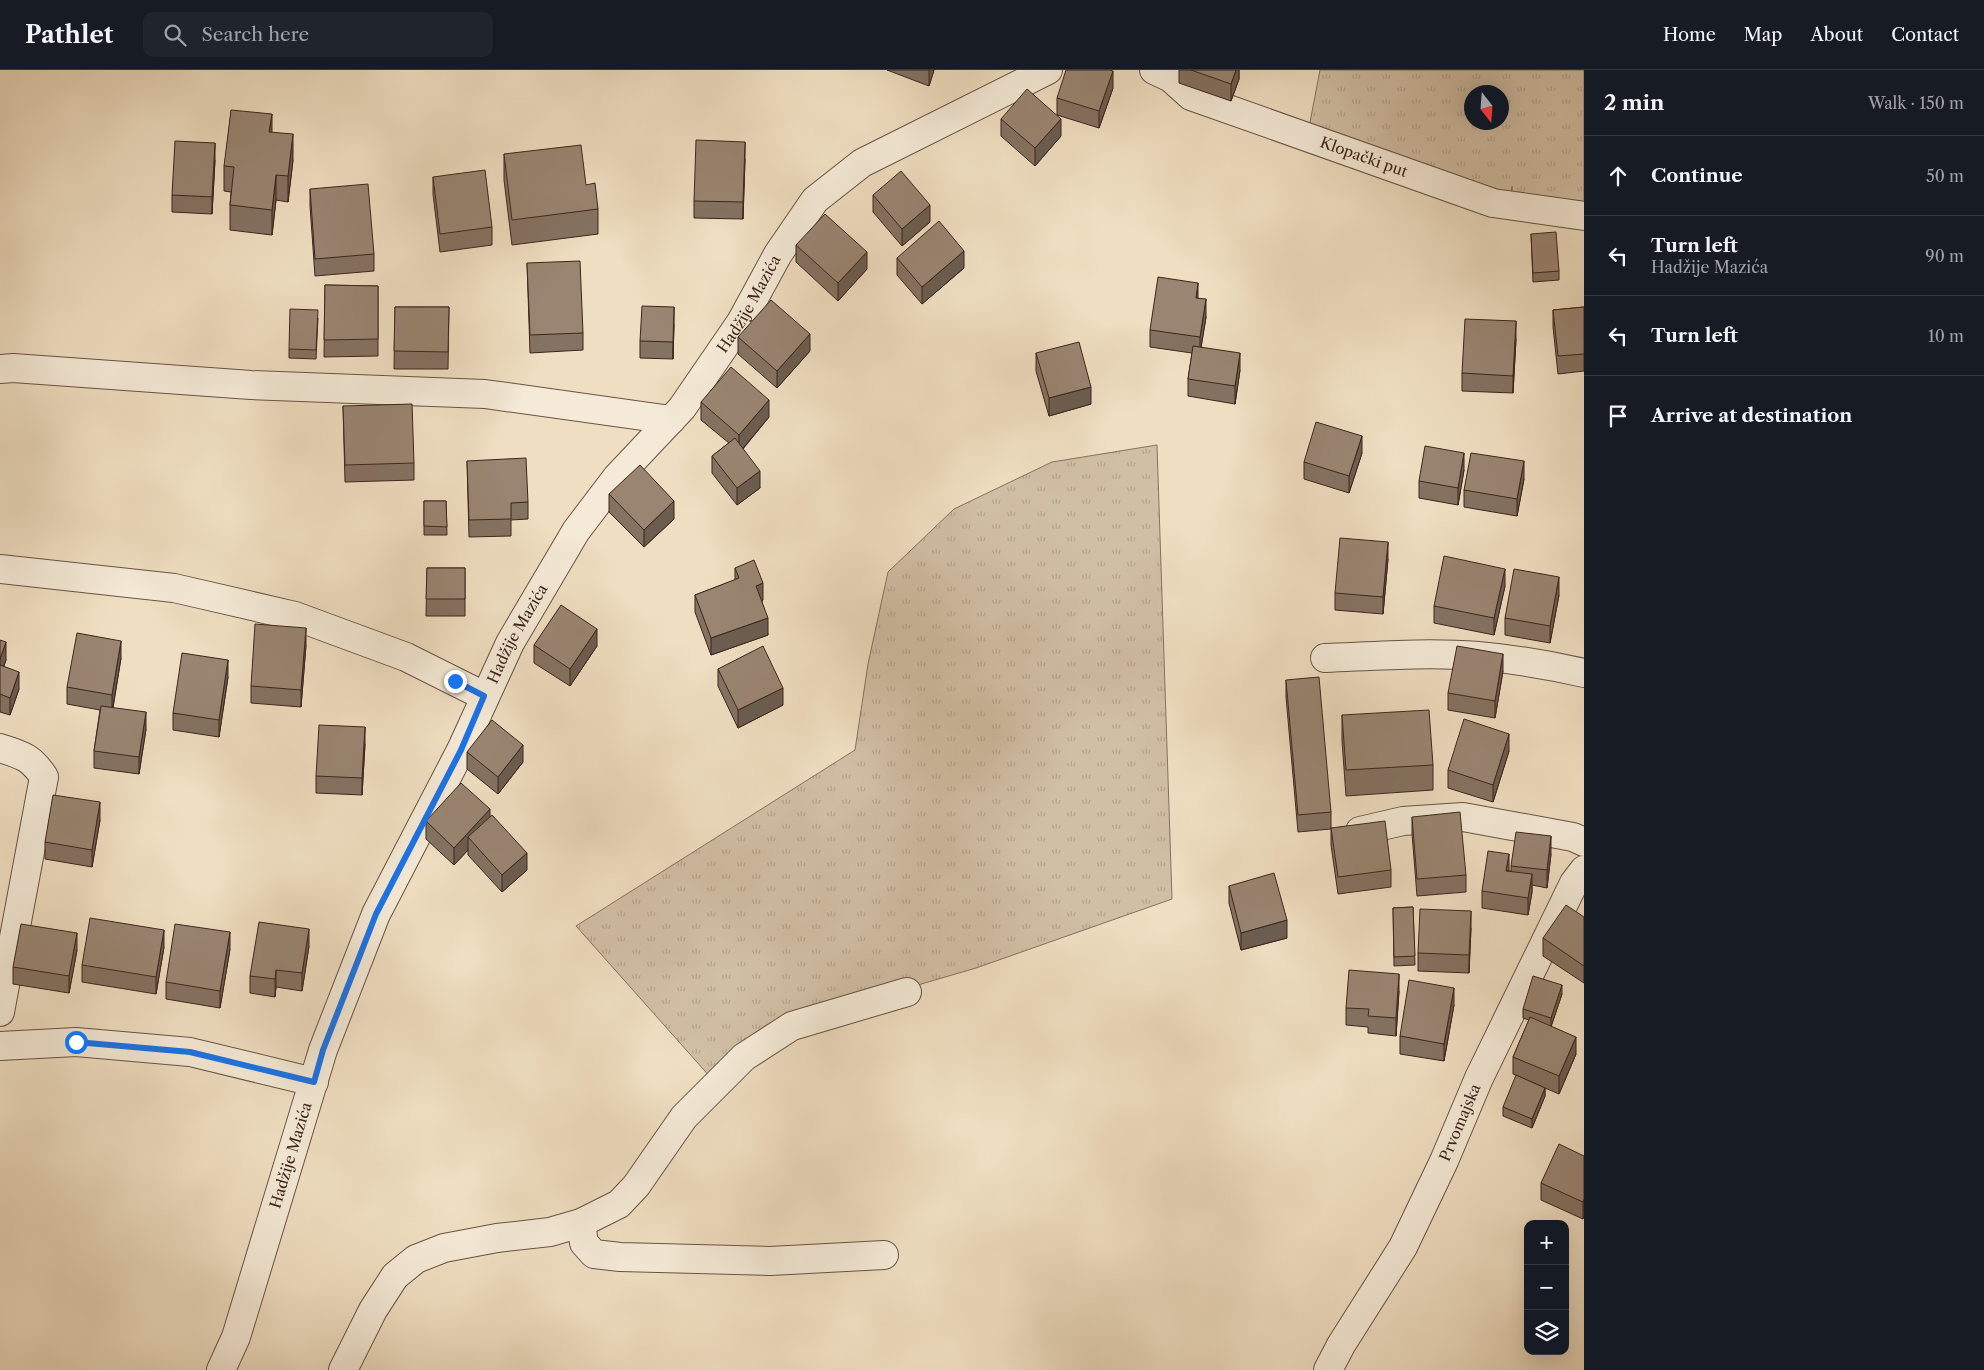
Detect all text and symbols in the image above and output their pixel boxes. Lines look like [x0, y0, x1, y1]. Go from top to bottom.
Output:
search box [143, 12, 493, 57]
text: Pathlet [25, 20, 113, 49]
icon: search [161, 21, 189, 49]
text: Search here [201, 23, 309, 46]
text: Home [1663, 24, 1716, 46]
text: Map [1744, 24, 1782, 46]
text: About [1810, 24, 1863, 46]
text: Contact [1891, 24, 1959, 46]
north arrow [1464, 85, 1509, 130]
text: 2 min [1604, 90, 1664, 115]
text: Walk · 150 m [1868, 93, 1964, 113]
street label: Klopački put [1318, 132, 1411, 181]
icon: ahead [1604, 162, 1632, 190]
text: Continue [1651, 164, 1743, 187]
text: 50 m [1926, 166, 1964, 186]
text: Turn left [1651, 234, 1738, 257]
icon: left [1604, 242, 1632, 270]
text: 90 m [1925, 246, 1964, 266]
street label: Hadžije Mazića [713, 252, 785, 356]
text: Hadžije Mazića [1651, 257, 1768, 277]
icon: left [1604, 322, 1632, 350]
text: Turn left [1651, 324, 1738, 347]
text: 10 m [1928, 326, 1964, 346]
icon: arrive [1604, 402, 1632, 430]
text: Arrive at destination [1651, 404, 1852, 427]
street label: Hadžije Mazića [483, 581, 552, 686]
route end [444, 670, 467, 693]
route start [65, 1031, 88, 1054]
street label: Prvomajska [1435, 1081, 1484, 1164]
street label: Hadžije Mazića [266, 1100, 316, 1211]
map controls [1524, 1220, 1569, 1355]
button: + [1524, 1220, 1569, 1265]
button: − [1524, 1265, 1569, 1310]
button: layers [1524, 1310, 1569, 1355]

